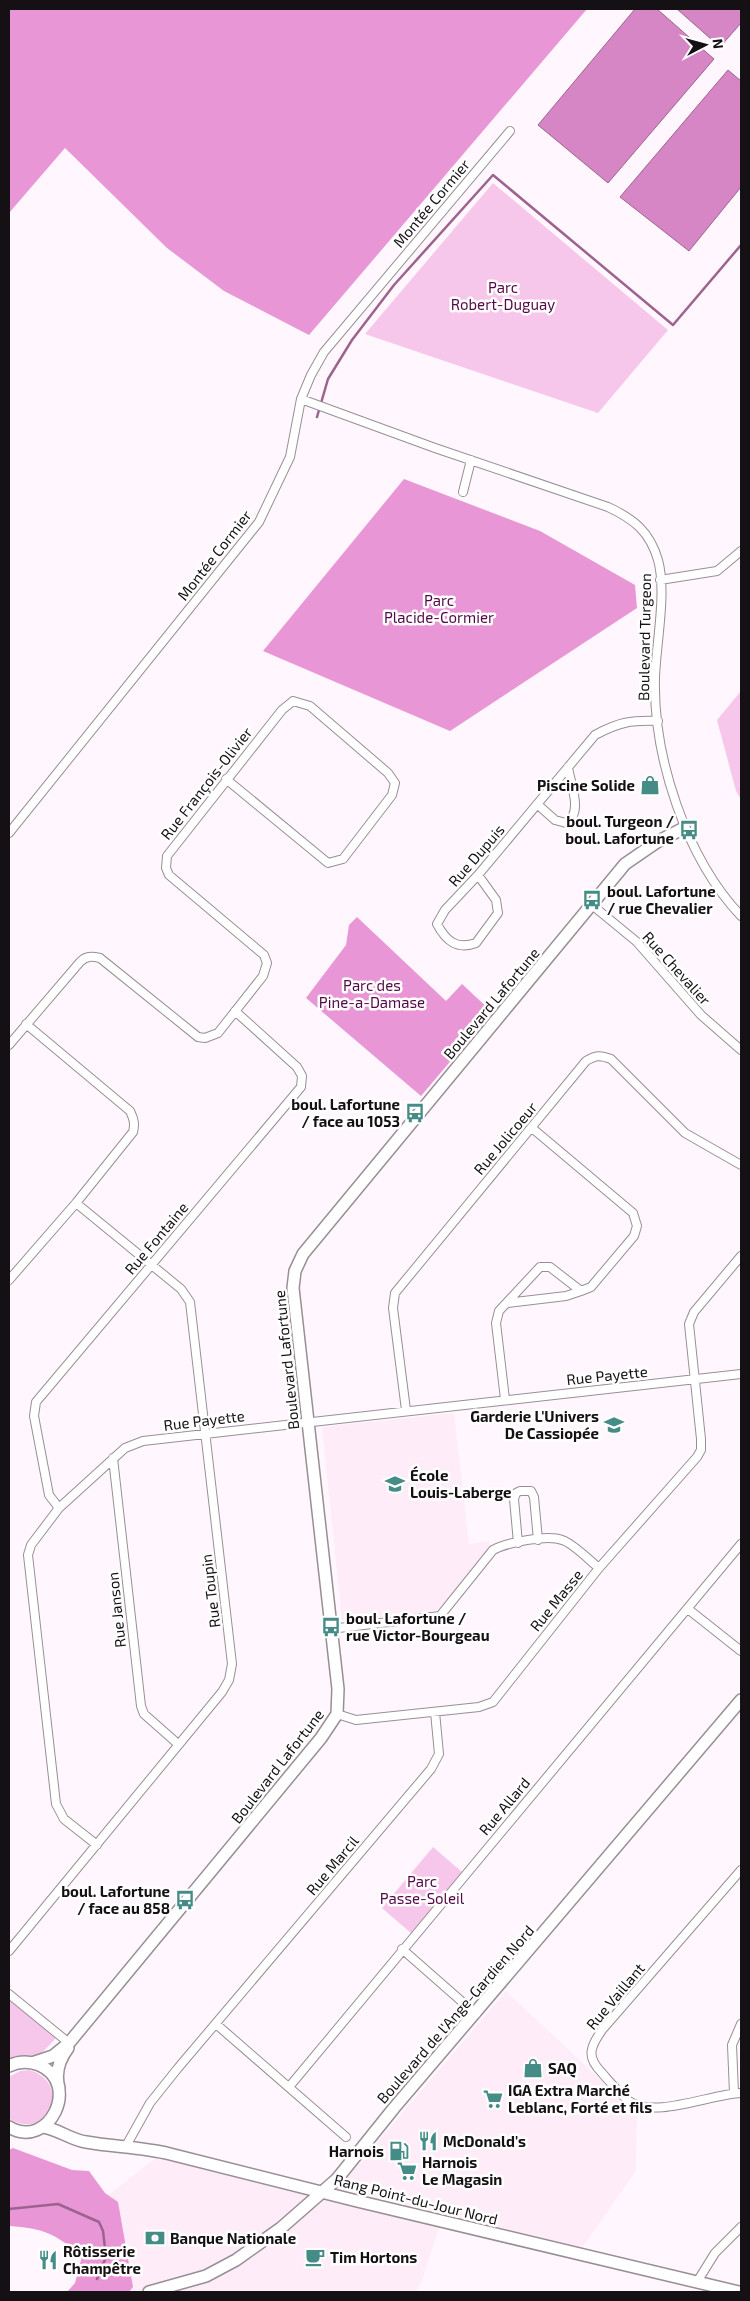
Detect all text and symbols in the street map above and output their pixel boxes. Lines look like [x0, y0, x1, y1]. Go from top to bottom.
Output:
north arrow [680, 20, 730, 70]
text: N [709, 38, 727, 50]
street label: Montée Cormier [389, 155, 473, 251]
park label: Parc Robert-Duguay [451, 278, 555, 313]
street label: Montée Cormier [173, 506, 255, 604]
street label: Boulevard Turgeon [634, 573, 654, 701]
park label: Parc Placide-Cormier [384, 591, 494, 626]
street label: Rue François-Olivier [156, 723, 256, 843]
shop icon: Piscine Solide [639, 774, 661, 796]
place label: Piscine Solide [537, 776, 635, 794]
place label: boul. Turgeon / boul. Lafortune [565, 812, 674, 847]
bus stop icon: boul. Turgeon / boul. Lafortune [678, 819, 700, 841]
street label: Rue Dupuis [444, 820, 508, 890]
place label: boul. Lafortune / rue Chevalier [607, 882, 716, 917]
bus stop icon: boul. Lafortune / rue Chevalier [581, 889, 603, 911]
street label: Rue Chevalier [639, 927, 715, 1009]
street label: Boulevard Lafortune [439, 944, 543, 1062]
park label: Parc des Pine-a-Damase [319, 976, 425, 1011]
place label: boul. Lafortune / face au 1053 [291, 1095, 400, 1130]
street label: Rue Jolicoeur [469, 1098, 541, 1178]
bus stop icon: boul. Lafortune / face au 1053 [404, 1102, 426, 1124]
street label: Rue Fontaine [121, 1198, 191, 1278]
street label: Boulevard Lafortune [270, 1290, 302, 1430]
street label: Rue Payette [565, 1362, 649, 1388]
street label: Rue Payette [162, 1406, 246, 1434]
place label: Garderie L'Univers De Cassiopée [470, 1407, 599, 1442]
school or university icon: Garderie L'Univers De Cassiopée [603, 1414, 625, 1436]
place label: École Louis-Laberge [410, 1465, 512, 1501]
school or university icon: École Louis-Laberge [384, 1473, 406, 1495]
street label: Rue Toupin [197, 1553, 223, 1629]
street label: Rue Masse [526, 1566, 586, 1634]
street label: Rue Janson [103, 1571, 129, 1649]
place label: boul. Lafortune / rue Victor-Bourgeau [346, 1609, 490, 1644]
bus stop icon: boul. Lafortune / rue Victor-Bourgeau [320, 1616, 342, 1638]
street label: Boulevard Lafortune [227, 1705, 327, 1827]
street label: Rue Allard [475, 1773, 533, 1839]
street label: Rue Marcil [302, 1831, 362, 1898]
park label: Parc Passe-Soleil [380, 1872, 465, 1907]
place label: boul. Lafortune / face au 858 [61, 1882, 170, 1917]
bus stop icon: boul. Lafortune / face au 858 [174, 1889, 196, 1911]
street label: Boulevard de l'Ange-Gardien Nord [373, 1921, 537, 2107]
street label: Rue Vaillant [582, 1959, 648, 2033]
shop icon: SAQ [522, 2057, 544, 2079]
place label: SAQ [548, 2059, 577, 2078]
place label: IGA Extra Marché Leblanc, Forté et fils [508, 2081, 652, 2116]
supermarket icon: IGA Extra Marché Leblanc, Forté et fils [482, 2088, 504, 2110]
restaurant icon: McDonald's [417, 2130, 439, 2152]
place label: McDonald's [443, 2132, 526, 2150]
fuel station icon: Harnois [388, 2140, 410, 2162]
place label: Harnois [329, 2142, 384, 2160]
place label: Harnois Le Magasin [422, 2153, 502, 2188]
supermarket icon: Harnois Le Magasin [396, 2160, 418, 2182]
street label: Rang Point-du-Jour Nord [332, 2170, 500, 2228]
bank icon: Banque Nationale [144, 2227, 166, 2249]
place label: Banque Nationale [170, 2229, 296, 2247]
place label: Rôtisserie Champêtre [63, 2242, 141, 2277]
cafe icon: Tim Hortons [304, 2246, 326, 2268]
place label: Tim Hortons [330, 2248, 417, 2266]
restaurant icon: Rôtisserie Champêtre [37, 2249, 59, 2271]

